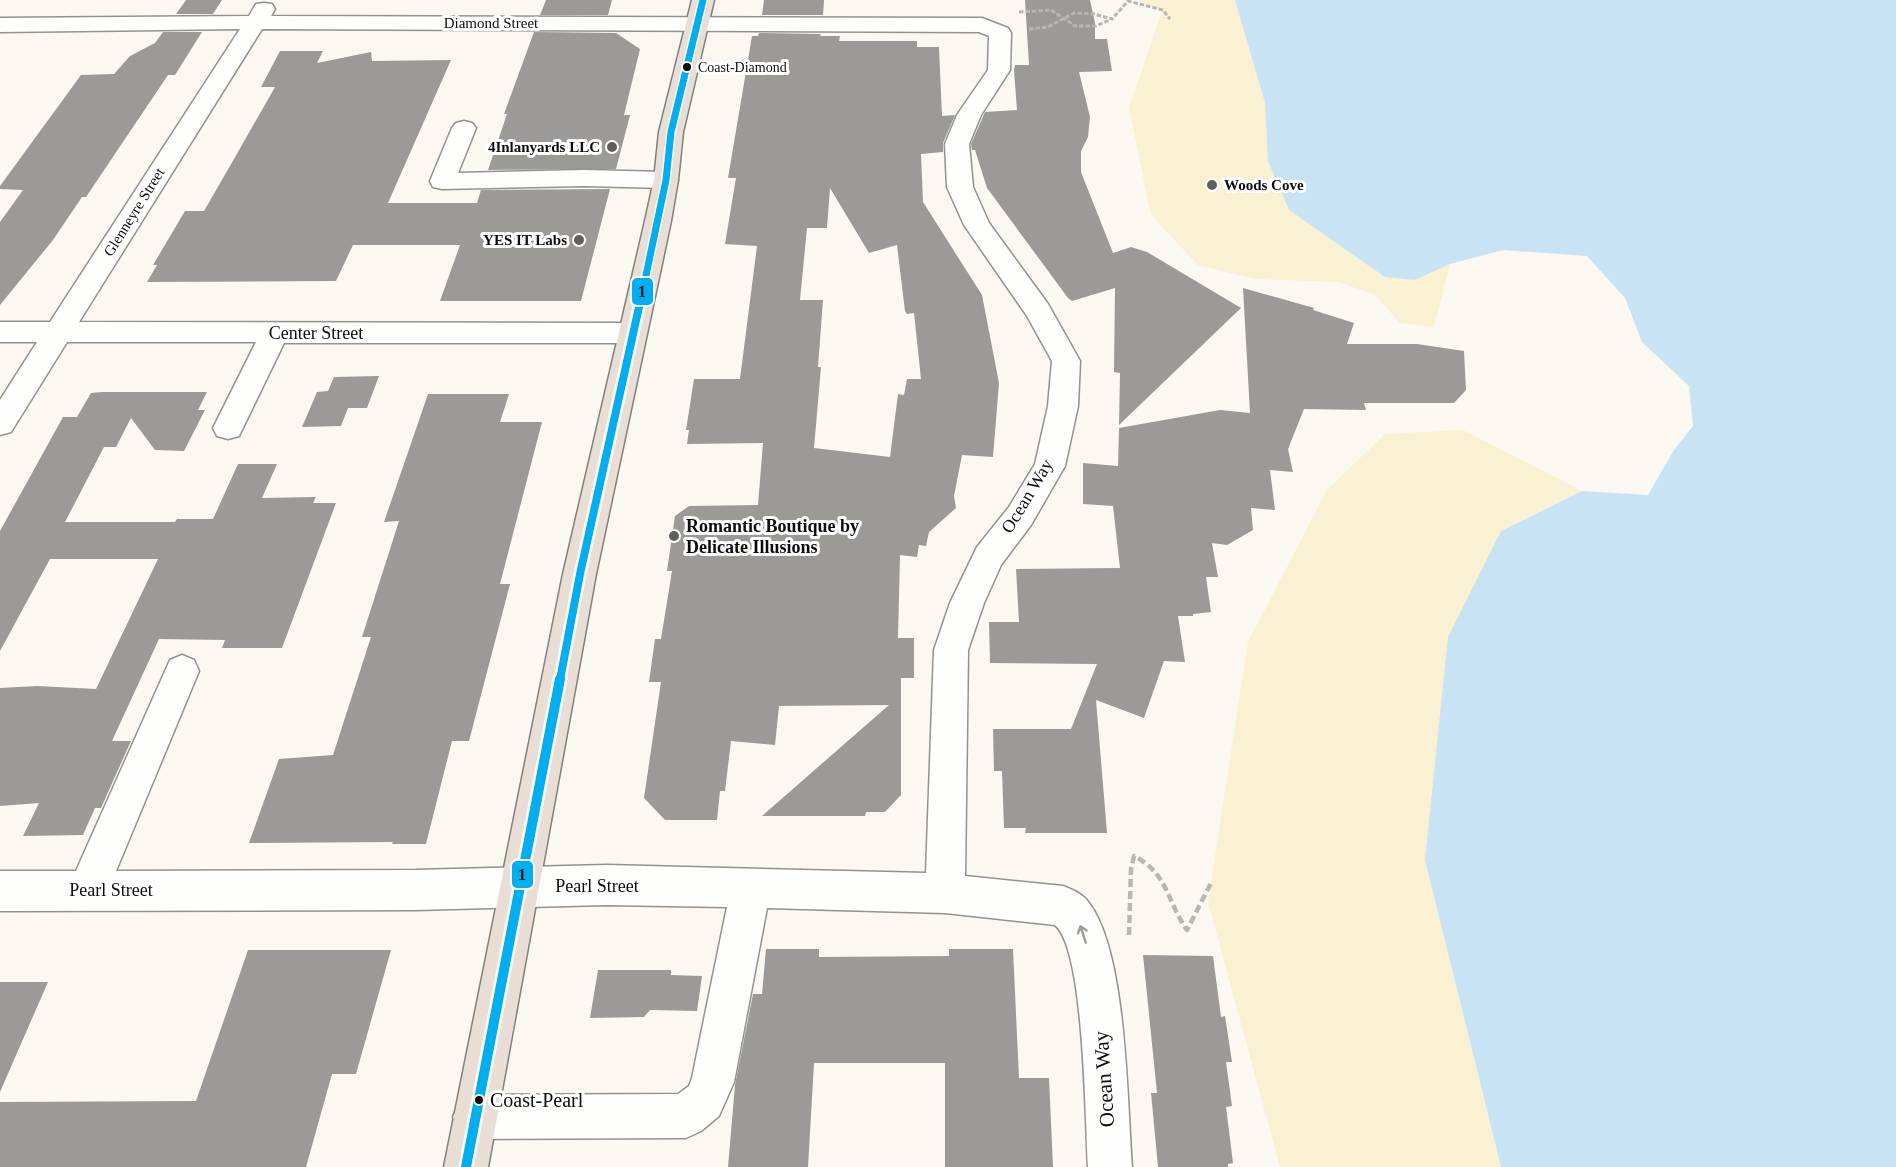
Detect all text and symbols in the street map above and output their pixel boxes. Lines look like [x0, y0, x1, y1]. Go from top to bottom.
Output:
street label: Diamond Street [444, 15, 539, 31]
place label: Coast-Diamond [698, 60, 787, 75]
marker: Coast-Diamond [681, 61, 693, 73]
place label: 4Inlanyards LLC [488, 139, 600, 155]
marker: 4Inlanyards LLC [605, 140, 619, 154]
street label: Glenneyre Street [100, 164, 168, 259]
place label: Woods Cove [1224, 177, 1304, 193]
marker: Woods Cove [1205, 178, 1219, 192]
place label: YES IT Labs [483, 232, 567, 248]
marker: YES IT Labs [572, 233, 586, 247]
line badge: 1 [631, 277, 654, 306]
text: 1 [638, 283, 646, 300]
street label: Center Street [269, 323, 363, 343]
street label: Ocean Way [997, 455, 1057, 537]
place label: Romantic Boutique by Delicate Illusions [686, 516, 859, 557]
marker: Romantic Boutique by Delicate Illusions [667, 529, 681, 543]
line badge: 1 [511, 860, 534, 889]
text: 1 [518, 866, 526, 883]
street label: Pearl Street [555, 876, 639, 896]
street label: Pearl Street [69, 880, 153, 900]
one-way arrow [1077, 925, 1088, 944]
street label: Ocean Way [1089, 1030, 1119, 1128]
place label: Coast-Pearl [490, 1089, 584, 1111]
marker: Coast-Pearl [473, 1094, 485, 1106]

